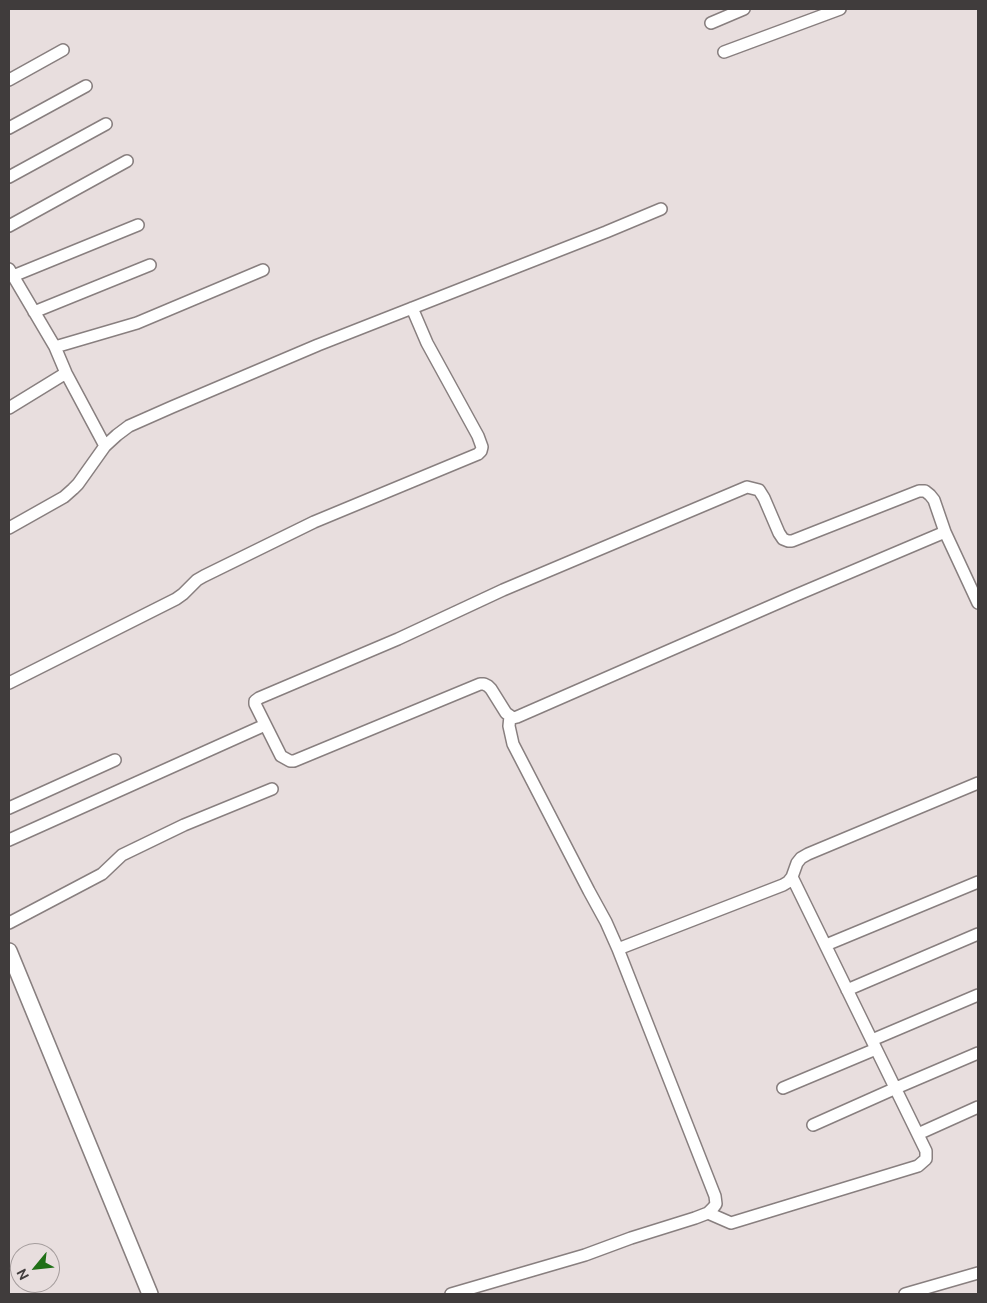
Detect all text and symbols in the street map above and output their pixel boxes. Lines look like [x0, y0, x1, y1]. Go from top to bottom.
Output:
north arrow [10, 1243, 60, 1293]
text: N [13, 1266, 32, 1283]

